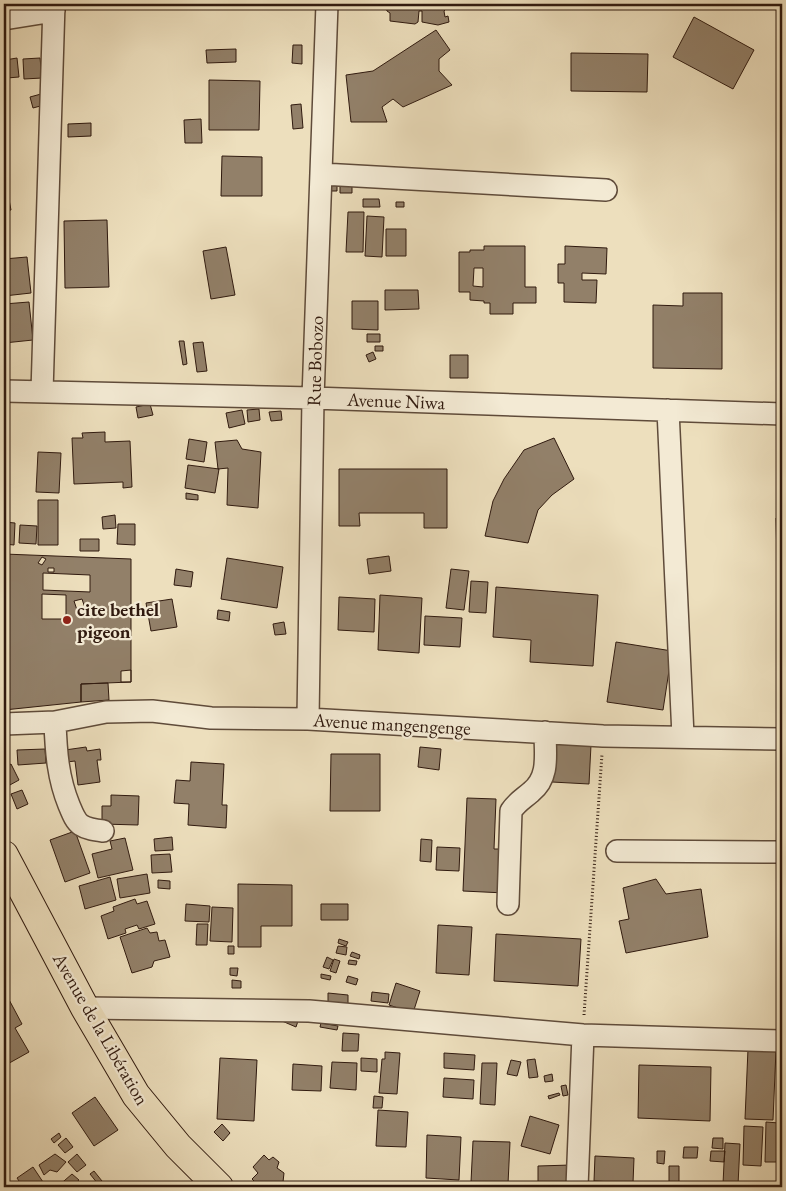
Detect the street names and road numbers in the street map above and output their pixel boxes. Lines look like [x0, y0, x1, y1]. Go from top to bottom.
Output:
street label: Rue Bobozo [301, 315, 329, 407]
street label: Avenue Niwa [345, 387, 446, 415]
street label: Avenue mangengenge [312, 707, 471, 741]
street label: Avenue de la Libération [47, 947, 155, 1110]

